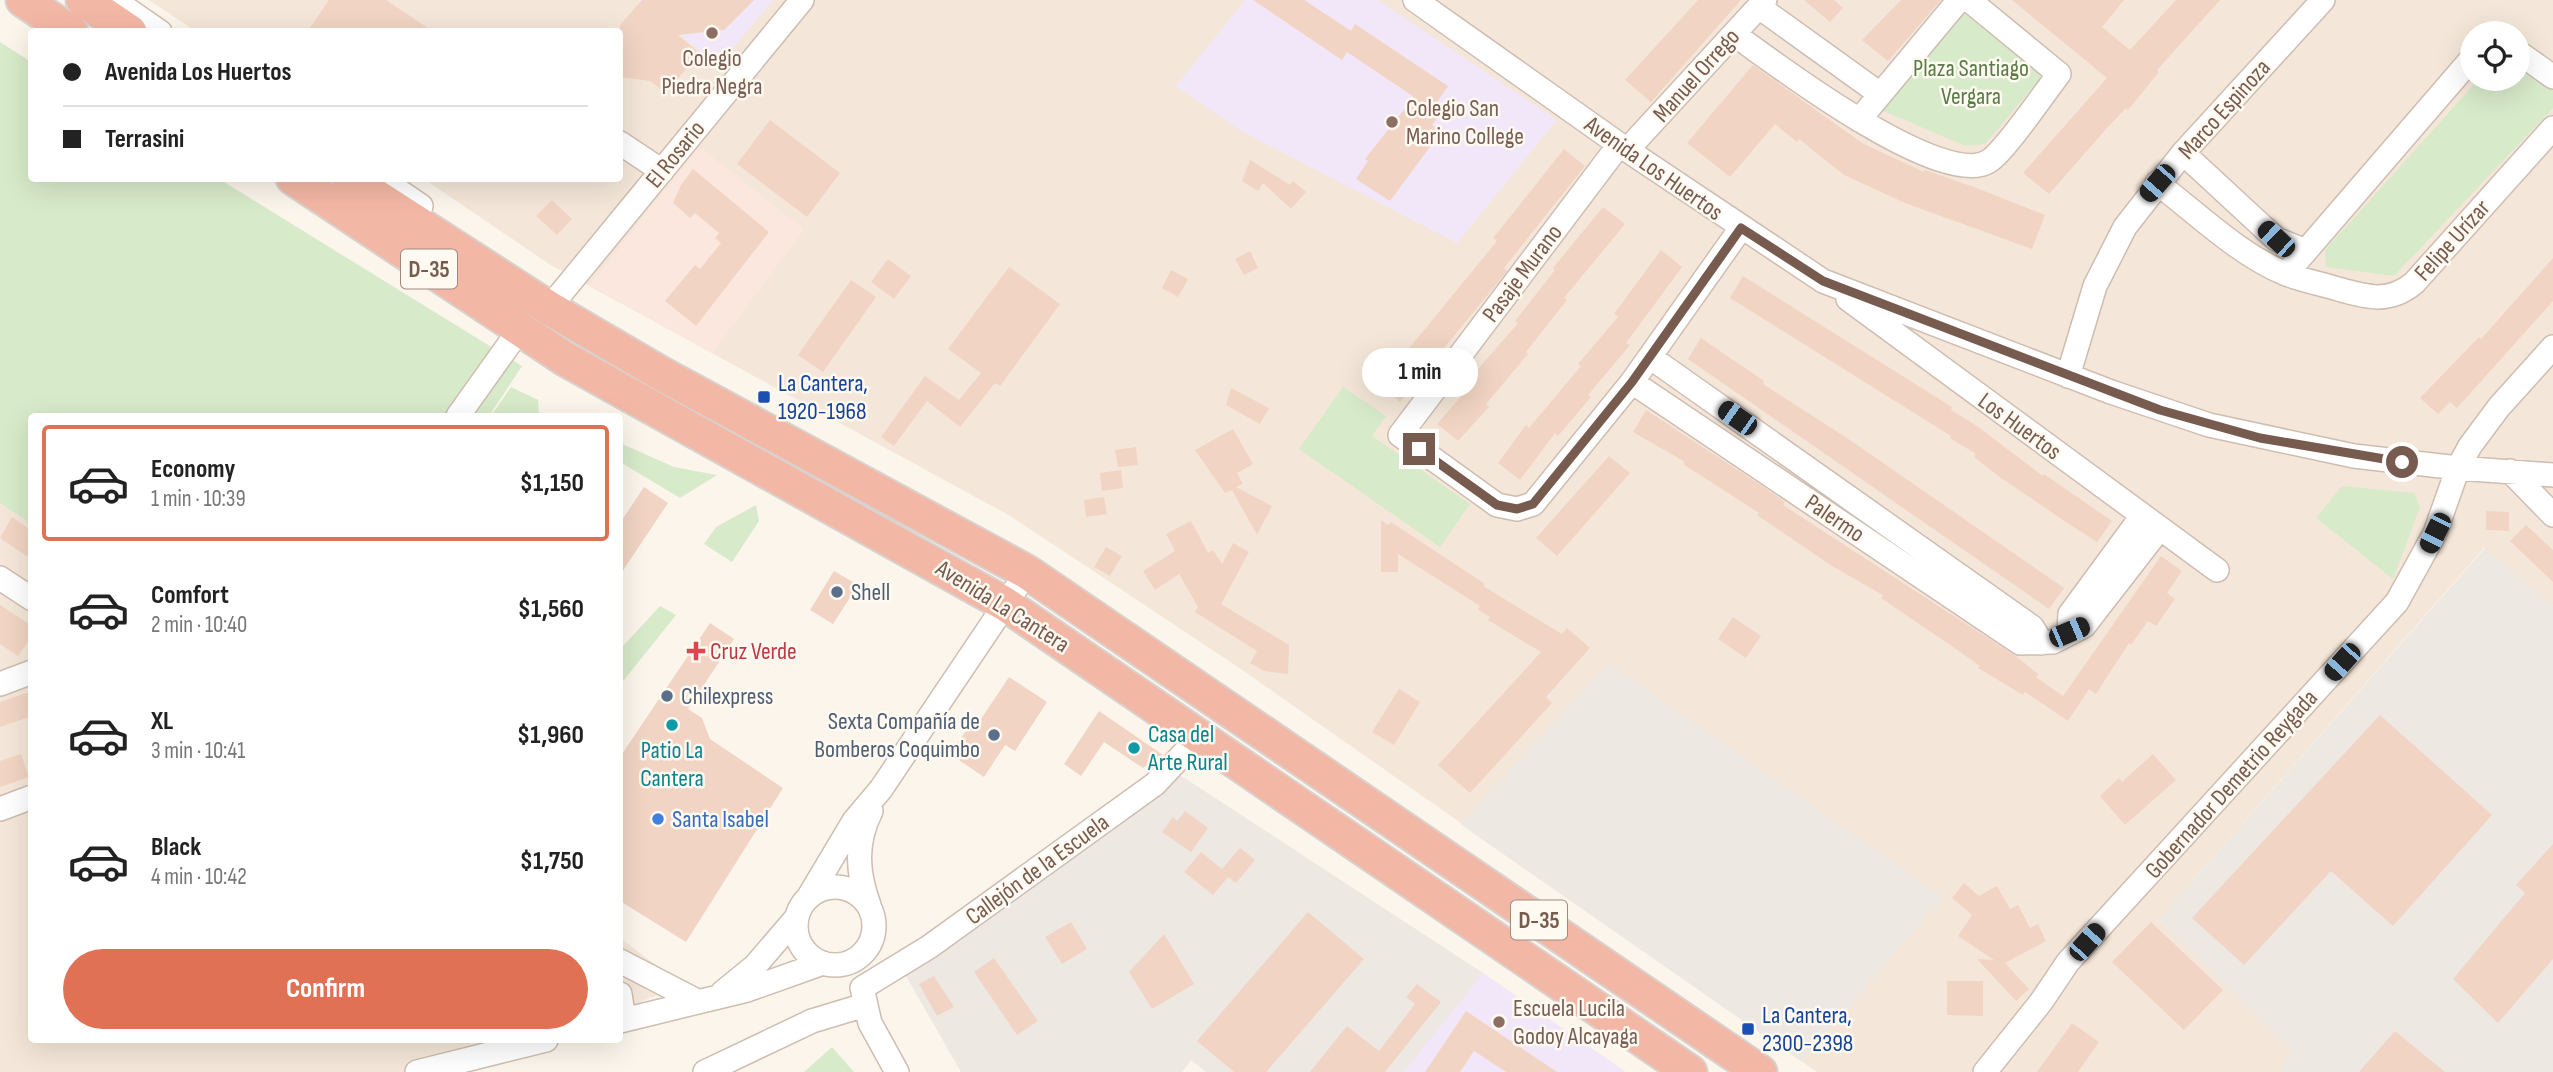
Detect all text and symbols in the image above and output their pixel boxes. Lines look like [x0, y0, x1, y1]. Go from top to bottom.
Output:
map controls [2460, 21, 2530, 91]
button: locate [2460, 21, 2530, 91]
street label: Manuel Orrego [1647, 23, 1746, 128]
marker: Colegio Piedra Negra [704, 25, 720, 41]
place label: Colegio Piedra Negra [661, 44, 763, 101]
park label: Plaza Santiago Vergara [1913, 54, 2029, 111]
street label: Marco Espinoza [2172, 54, 2277, 165]
text: Avenida Los Huertos [105, 57, 291, 88]
place label: Colegio San Marino College [1406, 94, 1524, 151]
street label: Avenida Los Huertos [1578, 109, 1729, 227]
marker: Colegio San Marino College [1384, 114, 1400, 130]
street label: El Rosario [640, 115, 711, 194]
text: Terrasini [105, 124, 184, 155]
car [2136, 160, 2179, 206]
street label: Felipe Urízar [2408, 194, 2496, 287]
car [2254, 217, 2299, 261]
street label: Pasaje Murano [1476, 219, 1569, 328]
road number: D-35 [401, 250, 457, 288]
callout: 1 min [1361, 348, 1477, 396]
text: 1 min [1399, 358, 1441, 386]
place label: La Cantera, 1920-1968 [778, 369, 868, 426]
street label: Los Huertos [1972, 387, 2067, 466]
marker: La Cantera, 1920-1968 [756, 389, 772, 405]
car [1714, 397, 1761, 439]
route end [1403, 433, 1435, 465]
route start [2386, 446, 2418, 478]
icon: car [67, 452, 130, 515]
text: Economy [151, 454, 235, 485]
text: $1,150 [520, 468, 584, 499]
text: 1 min · 10:39 [151, 485, 246, 513]
street label: Palermo [1799, 488, 1870, 549]
car [2417, 510, 2454, 556]
street label: Avenida La Cantera [930, 553, 1075, 659]
icon: car [67, 578, 130, 641]
place label: Shell [851, 578, 890, 607]
text: Comfort [151, 580, 229, 611]
marker: Shell [829, 584, 845, 600]
text: $1,560 [518, 594, 584, 625]
text: 2 min · 10:40 [151, 611, 247, 639]
car [2046, 614, 2093, 650]
place label: Cruz Verde [710, 637, 797, 666]
car [2321, 639, 2364, 685]
marker: Cruz Verde [688, 643, 704, 659]
place label: Chilexpress [681, 682, 773, 711]
street label: Gobernador Demetrio Reygada [2139, 684, 2324, 885]
marker: Chilexpress [659, 688, 675, 704]
icon: car [67, 704, 130, 767]
text: XL [151, 706, 173, 737]
place label: Sexta Compañía de Bomberos Coquimbo [814, 707, 980, 764]
marker: Patio La Cantera [664, 717, 680, 733]
text: $1,960 [517, 720, 584, 751]
place label: Casa del Arte Rural [1147, 720, 1228, 777]
marker: Sexta Compañía de Bomberos Coquimbo [986, 727, 1002, 743]
place label: Patio La Cantera [640, 736, 704, 793]
text: 3 min · 10:41 [151, 737, 245, 765]
marker: Casa del Arte Rural [1126, 740, 1142, 756]
place label: Santa Isabel [672, 805, 769, 834]
street label: Callejón de la Escuela [960, 808, 1115, 931]
marker: Santa Isabel [650, 811, 666, 827]
icon: car [67, 830, 130, 893]
text: Black [151, 832, 201, 863]
text: $1,750 [520, 846, 584, 877]
text: 4 min · 10:42 [151, 863, 247, 891]
road number: D-35 [1511, 900, 1567, 939]
car [2066, 919, 2109, 965]
button: Confirm [63, 949, 588, 1029]
place label: Escuela Lucila Godoy Alcayaga [1513, 994, 1638, 1051]
place label: La Cantera, 2300-2398 [1762, 1001, 1853, 1058]
marker: Escuela Lucila Godoy Alcayaga [1491, 1014, 1507, 1030]
marker: La Cantera, 2300-2398 [1740, 1021, 1756, 1037]

